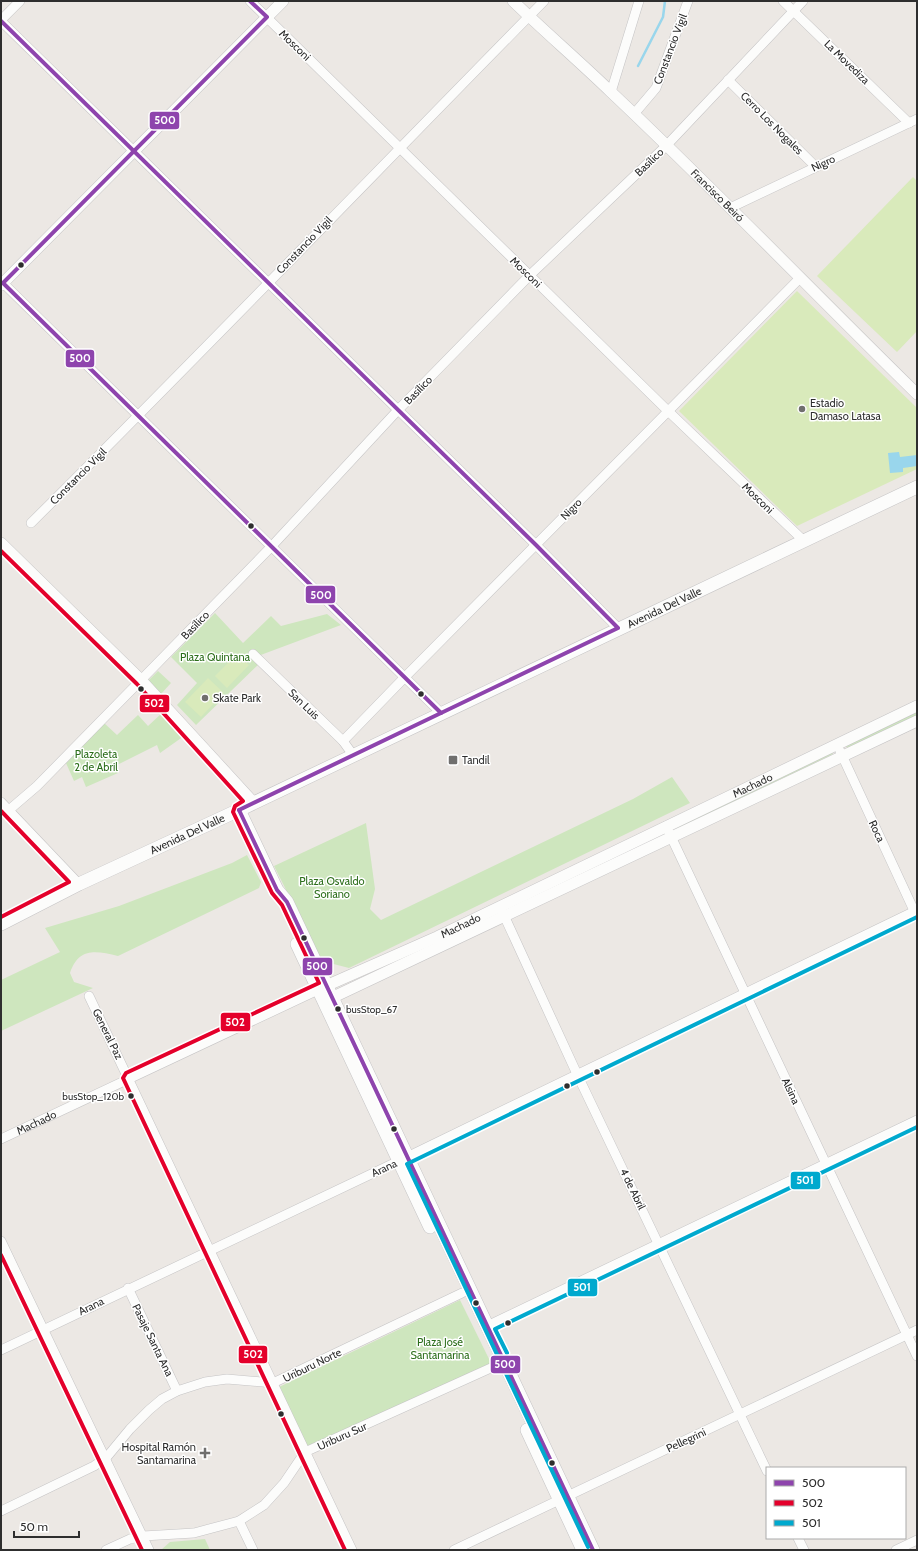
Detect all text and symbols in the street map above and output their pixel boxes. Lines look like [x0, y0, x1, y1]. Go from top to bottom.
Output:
street label: Constancio Vigil [650, 11, 690, 86]
street label: Mosconi [276, 26, 314, 64]
street label: La Movediza [821, 37, 873, 88]
street label: Cerro Los Nogales [738, 89, 807, 158]
line badge: 500 [149, 111, 180, 130]
text: 500 [154, 113, 176, 127]
street label: Basílico [632, 145, 666, 179]
street label: Nigro [809, 151, 837, 175]
street label: Francisco Beiró [688, 166, 747, 225]
street label: Constancio Vigil [273, 213, 335, 277]
street label: Mosconi [507, 253, 545, 291]
unlabelled marker [16, 260, 26, 270]
line badge: 500 [65, 349, 95, 368]
text: 500 [69, 351, 91, 365]
street label: Basílico [401, 373, 435, 407]
place label: Estadio Damaso Latasa [810, 396, 881, 423]
marker: Estadio Damaso Latasa [797, 404, 807, 414]
street label: Constancio Vigil [47, 444, 110, 507]
street label: Mosconi [739, 479, 777, 517]
street label: Nigro [557, 495, 585, 523]
unlabelled marker [246, 521, 256, 531]
street label: Avenida Del Valle [625, 584, 704, 631]
line badge: 500 [305, 585, 336, 604]
text: 500 [310, 588, 332, 602]
street label: Basílico [178, 608, 212, 642]
park label: Plaza Quintana [180, 650, 251, 664]
unlabelled marker [136, 684, 146, 694]
street label: San Luis [285, 686, 323, 723]
unlabelled marker [416, 689, 426, 699]
place label: Skate Park [213, 691, 261, 705]
marker: Skate Park [200, 693, 210, 703]
line badge: 502 [139, 694, 170, 713]
text: 502 [144, 696, 164, 710]
park label: Plazoleta 2 de Abril [74, 747, 118, 774]
place label: Tandil [462, 753, 490, 767]
marker: Tandil [447, 754, 459, 766]
street label: Machado [730, 770, 775, 801]
street label: Avenida Del Valle [148, 810, 227, 857]
street label: Roca [866, 818, 888, 845]
park label: Plaza Osvaldo Soriano [299, 874, 365, 901]
street label: Machado [438, 910, 483, 941]
unlabelled marker [299, 933, 309, 943]
line badge: 500 [302, 957, 333, 976]
text: 500 [306, 959, 328, 973]
place label: busStop_67 [346, 1003, 397, 1016]
marker: busStop_67 [333, 1004, 343, 1014]
street label: General Paz [90, 1006, 126, 1062]
line badge: 502 [220, 1012, 251, 1032]
text: 502 [225, 1015, 245, 1029]
unlabelled marker [592, 1067, 602, 1077]
street label: Alsina [779, 1076, 803, 1107]
unlabelled marker [562, 1081, 572, 1091]
place label: busStop_120b [62, 1090, 124, 1103]
marker: busStop_120b [126, 1091, 136, 1101]
street label: Machado [14, 1107, 59, 1138]
unlabelled marker [389, 1124, 399, 1134]
street label: Arana [369, 1156, 400, 1180]
street label: 4 de Abril [617, 1166, 649, 1212]
line badge: 501 [790, 1171, 821, 1190]
text: 501 [796, 1173, 814, 1187]
line badge: 501 [567, 1278, 598, 1297]
text: 501 [573, 1280, 591, 1294]
street label: Arana [76, 1294, 107, 1318]
unlabelled marker [471, 1298, 481, 1308]
street label: Pasaje Santa Ana [129, 1301, 177, 1379]
unlabelled marker [503, 1318, 513, 1328]
park label: Plaza José Santamarina [411, 1335, 470, 1362]
line badge: 502 [238, 1345, 268, 1364]
street label: Uriburu Norte [280, 1345, 344, 1385]
text: 502 [243, 1347, 263, 1361]
line badge: 500 [490, 1355, 521, 1374]
text: 500 [494, 1357, 516, 1371]
unlabelled marker [276, 1409, 286, 1419]
street label: Uriburu Sur [315, 1419, 369, 1453]
street label: Pellegrini [664, 1425, 708, 1455]
place label: Hospital Ramón Santamarina [122, 1440, 197, 1467]
marker: Hospital Ramón Santamarina [199, 1447, 211, 1459]
unlabelled marker [547, 1458, 557, 1468]
legend [766, 1467, 906, 1539]
text: 500 [802, 1475, 825, 1490]
text: 502 [802, 1495, 823, 1510]
scale bar [14, 1513, 79, 1539]
text: 501 [802, 1515, 821, 1530]
text: 50 m [20, 1519, 48, 1534]

